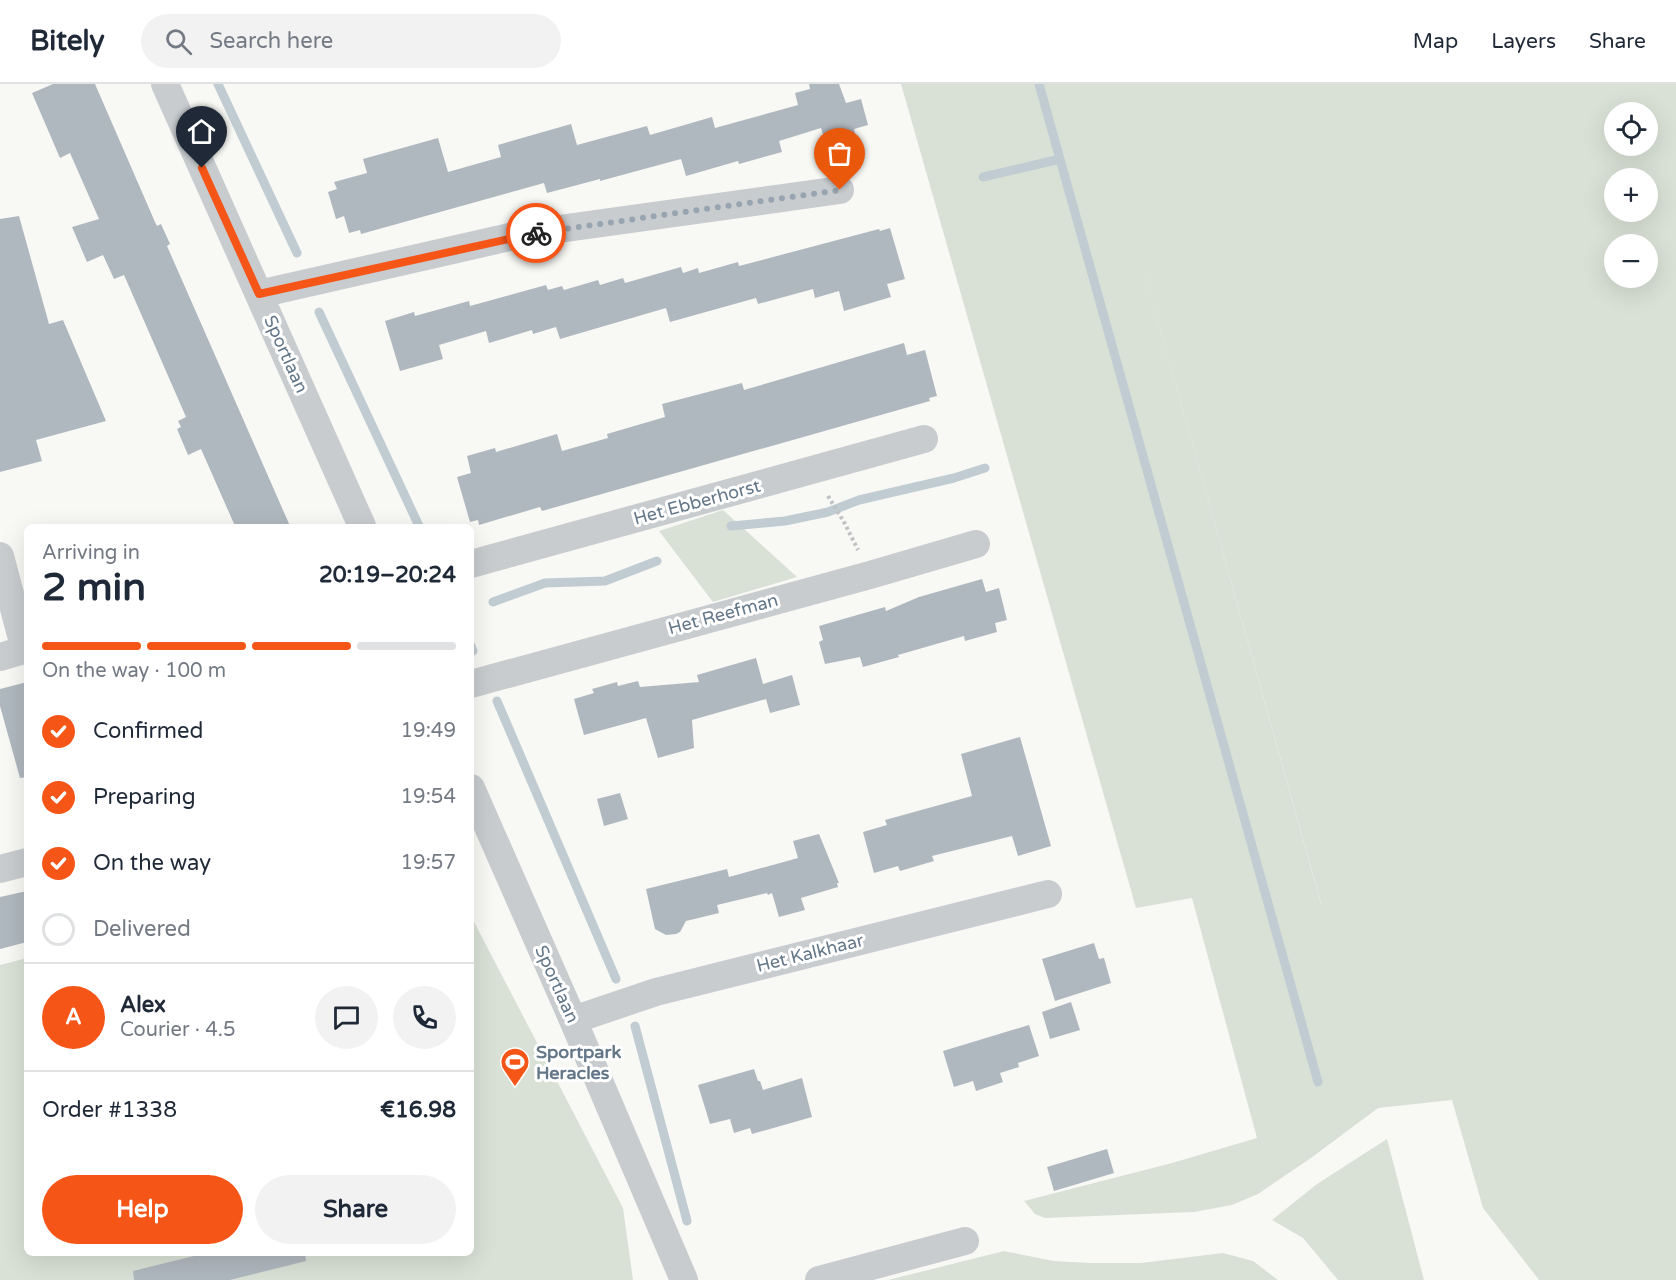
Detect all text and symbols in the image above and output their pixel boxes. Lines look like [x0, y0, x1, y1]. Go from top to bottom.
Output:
search box [141, 14, 561, 68]
text: Bitely [30, 24, 105, 58]
icon: search [162, 25, 195, 58]
text: Search here [210, 28, 333, 54]
text: Map [1413, 29, 1458, 54]
text: Layers [1491, 29, 1556, 54]
text: Share [1589, 29, 1646, 54]
map controls [1604, 102, 1658, 288]
button: locate [1604, 102, 1658, 156]
pin [176, 106, 227, 168]
icon: home [185, 115, 218, 148]
pin [814, 128, 865, 190]
icon: bag [823, 137, 856, 170]
button: + [1604, 168, 1658, 222]
courier [506, 203, 566, 263]
icon: bike [520, 217, 553, 250]
button: − [1604, 234, 1658, 288]
street label: Sportlaan [259, 312, 313, 396]
street label: Het Ebberhorst [631, 474, 763, 530]
text: Arriving in [42, 541, 140, 565]
text: 20:19–20:24 [319, 562, 456, 588]
text: 2 min [42, 564, 146, 611]
street label: Het Reefman [666, 589, 780, 639]
text: On the way · 100 m [42, 659, 226, 683]
icon: check [42, 715, 75, 748]
text: Confirmed [93, 718, 203, 744]
text: 19:49 [401, 719, 456, 743]
icon: check [42, 781, 75, 814]
text: Preparing [93, 784, 196, 810]
text: 19:54 [401, 785, 456, 809]
icon: check [42, 847, 75, 880]
text: On the way [93, 850, 211, 876]
text: 19:57 [401, 851, 456, 875]
text: Delivered [93, 916, 191, 942]
street label: Het Kalkhaar [754, 929, 866, 977]
street label: Sportlaan [530, 942, 584, 1026]
button: chat [315, 986, 378, 1049]
button: phone [393, 986, 456, 1049]
text: Alex [120, 992, 166, 1018]
text: A [65, 1004, 82, 1030]
text: Courier · 4.5 [120, 1018, 235, 1042]
place label: Sportpark Heracles [536, 1041, 621, 1084]
sports icon: Sportpark Heracles [499, 1046, 531, 1088]
text: Order #1338 [42, 1097, 177, 1123]
text: €16.98 [380, 1097, 456, 1123]
button: Help [42, 1175, 243, 1244]
button: Share [255, 1175, 456, 1244]

